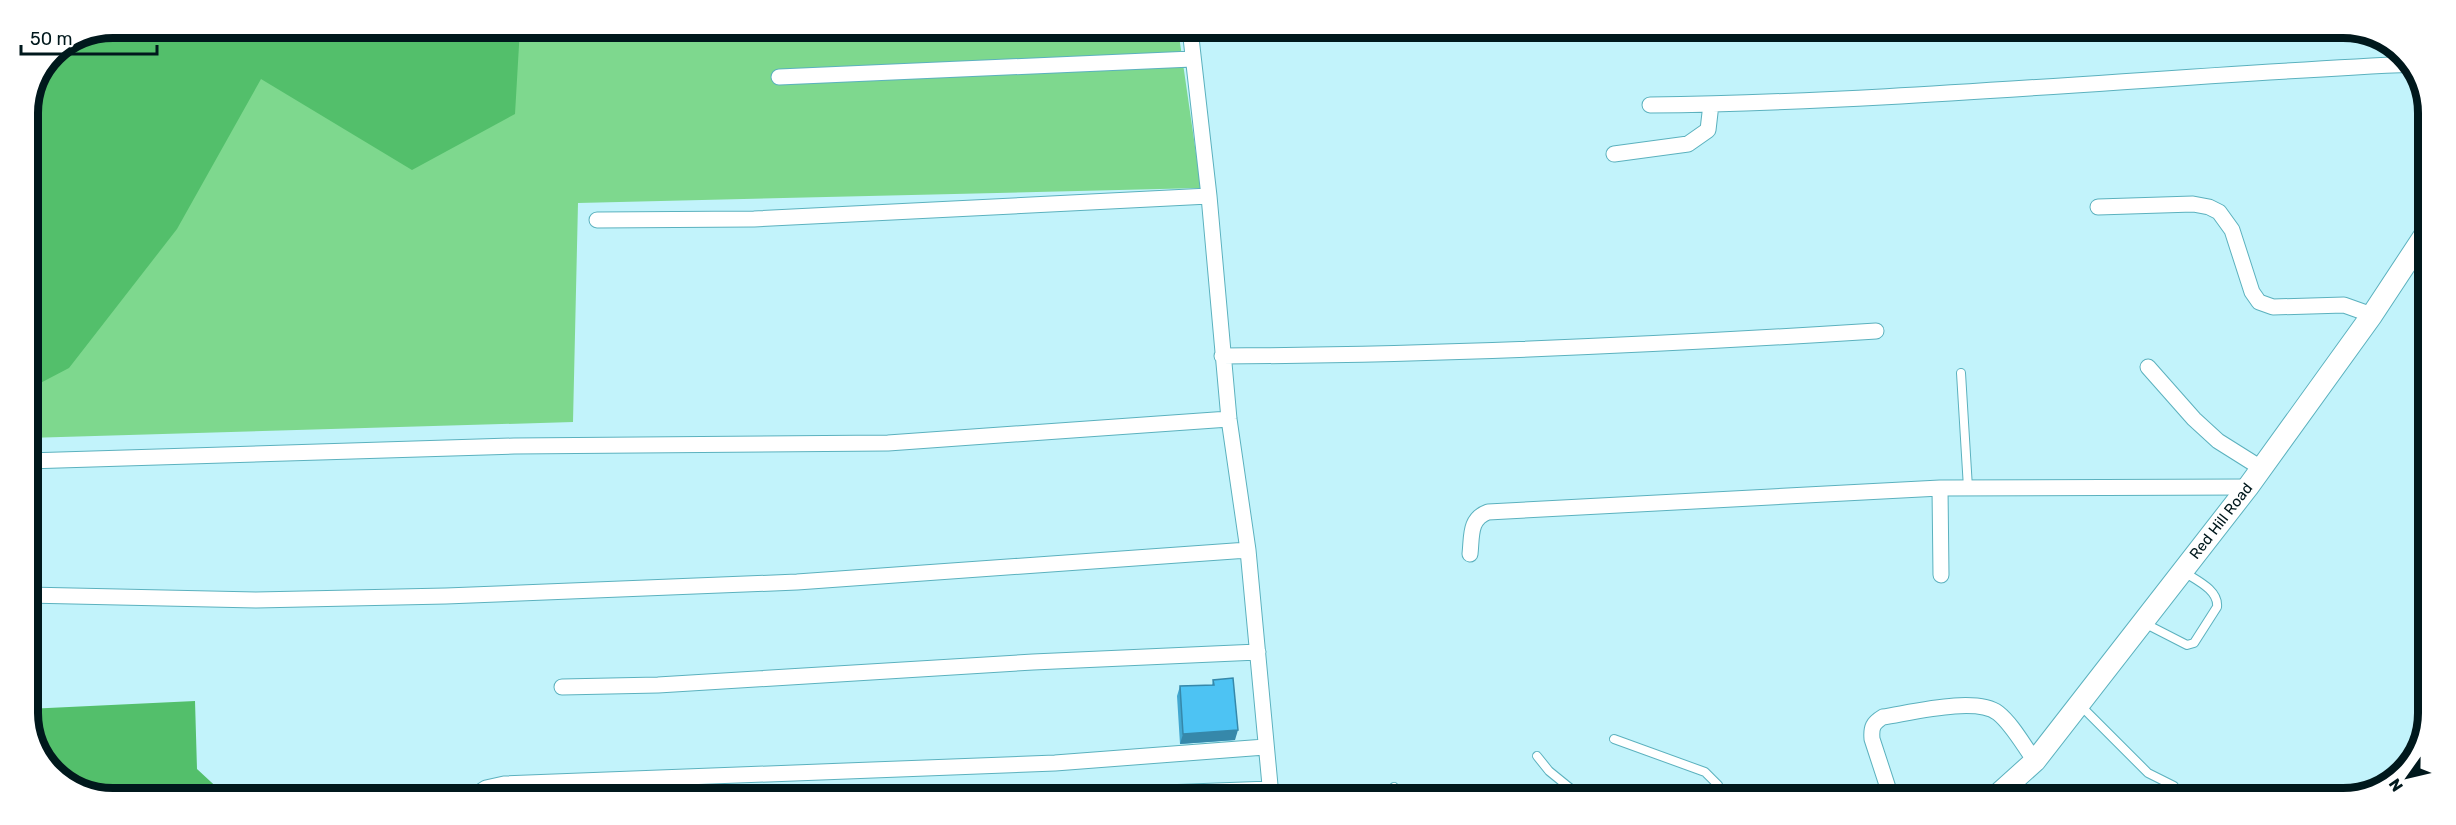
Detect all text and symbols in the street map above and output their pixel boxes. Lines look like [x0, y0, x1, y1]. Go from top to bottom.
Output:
scale bar [21, 18, 158, 56]
text: 50 m [30, 28, 73, 50]
street label: Red Hill Road [2186, 479, 2256, 563]
north arrow [2378, 747, 2438, 807]
text: N [2385, 775, 2407, 795]

